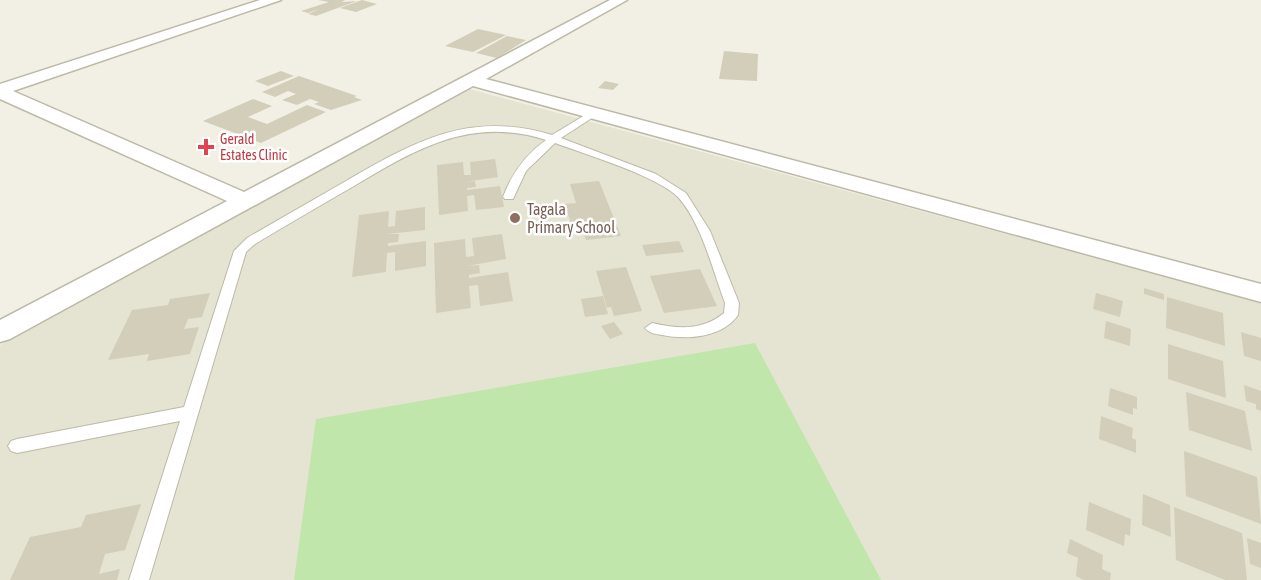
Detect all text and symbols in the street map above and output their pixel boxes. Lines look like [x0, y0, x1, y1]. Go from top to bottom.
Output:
place label: Gerald Estates Clinic [220, 131, 288, 163]
marker: Gerald Estates Clinic [197, 138, 215, 156]
place label: Tagala Primary School [527, 200, 616, 237]
marker: Tagala Primary School [508, 211, 522, 225]

